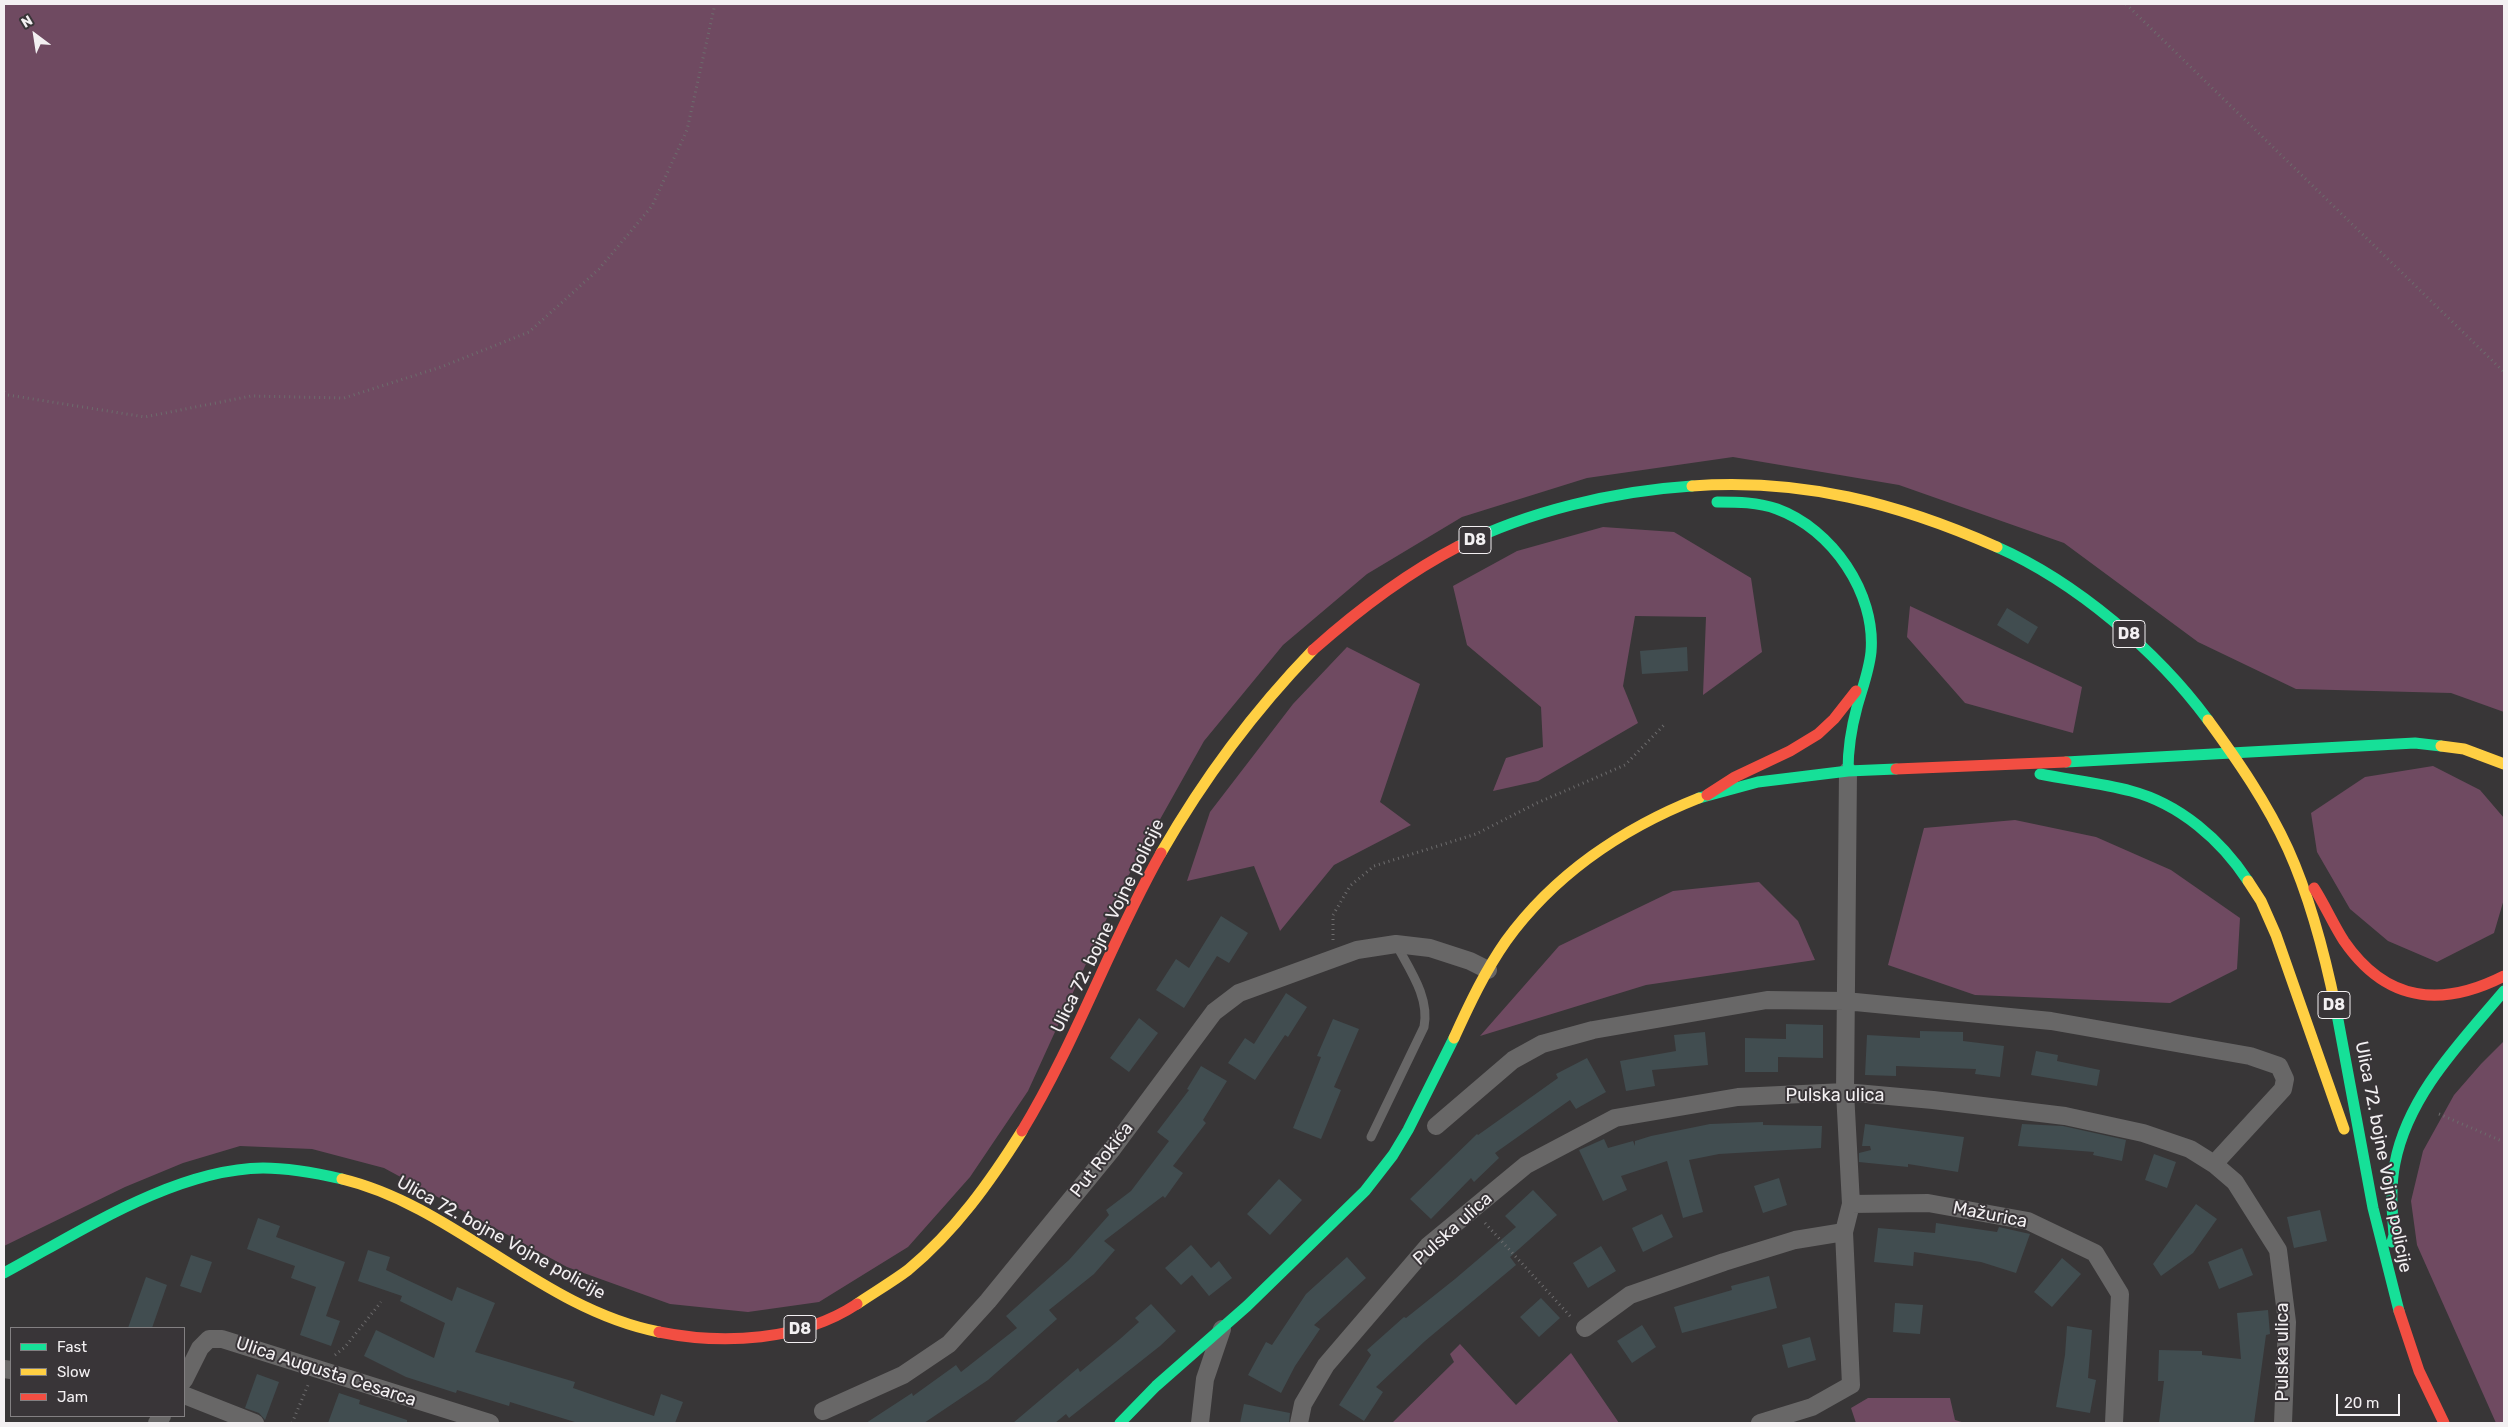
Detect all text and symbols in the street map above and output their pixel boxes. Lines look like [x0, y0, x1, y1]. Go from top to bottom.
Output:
north arrow [10, 10, 60, 60]
text: N [18, 12, 36, 32]
road number: D8 [1459, 526, 1491, 554]
road number: D8 [2113, 620, 2145, 648]
street label: Ulica 72. bojne Vojne policije [1047, 816, 1169, 1036]
road number: D8 [2318, 992, 2350, 1018]
street label: Ulica 72. bojne Vojne policije [2350, 1039, 2416, 1275]
street label: Pulska ulica [1786, 1085, 1884, 1107]
street label: Put Rokića [1066, 1118, 1138, 1202]
street label: Ulica 72. bojne Vojne policije [393, 1172, 609, 1304]
street label: Pulska ulica [1409, 1188, 1497, 1270]
street label: Mažurica [1951, 1197, 2029, 1233]
street label: Pulska ulica [2272, 1303, 2294, 1401]
road number: D8 [784, 1316, 816, 1342]
legend [10, 1327, 185, 1417]
street label: Ulica Augusta Cesarca [233, 1333, 419, 1411]
text: Fast [57, 1338, 87, 1356]
text: Slow [57, 1363, 90, 1381]
scale bar [2338, 1384, 2402, 1416]
text: Jam [57, 1388, 88, 1406]
text: 20 m [2344, 1394, 2379, 1412]

